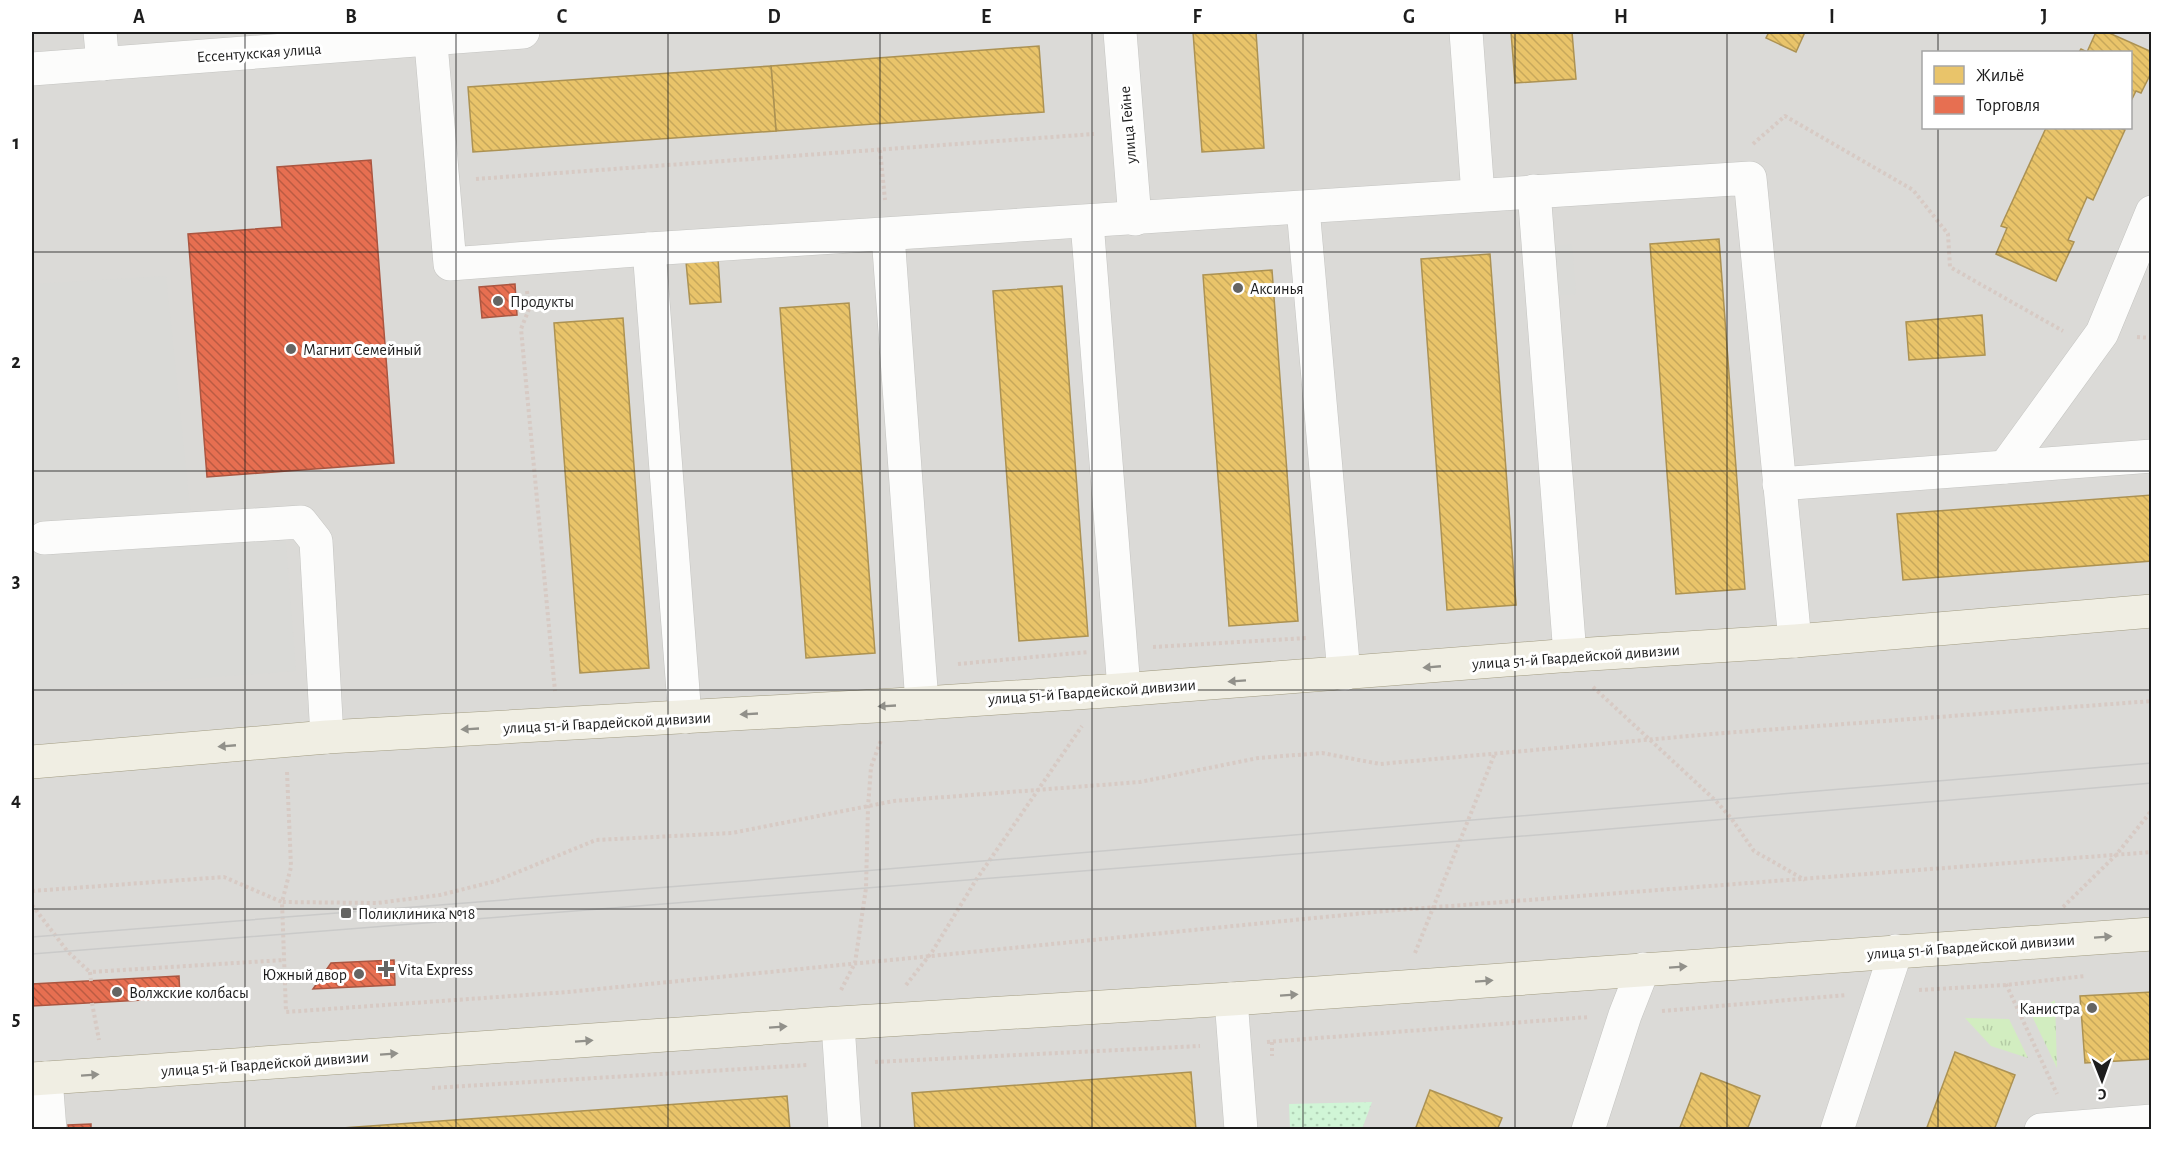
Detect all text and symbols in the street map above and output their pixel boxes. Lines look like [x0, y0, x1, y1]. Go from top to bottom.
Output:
text: A [133, 7, 145, 27]
text: B [345, 7, 357, 27]
text: C [557, 7, 568, 27]
text: D [767, 7, 781, 27]
text: E [981, 7, 991, 27]
text: F [1192, 7, 1202, 27]
text: G [1403, 7, 1415, 27]
text: H [1614, 7, 1628, 27]
text: I [1829, 7, 1835, 27]
text: J [2041, 7, 2047, 27]
street label: Ессентукская улица [196, 41, 322, 66]
legend [1922, 51, 2132, 129]
text: Жильё [1976, 67, 2024, 85]
street label: улица Гейне [1117, 85, 1140, 165]
text: Торговля [1976, 97, 2040, 115]
text: 1 [12, 133, 20, 153]
marker: Аксинья [1231, 281, 1245, 295]
place label: Аксинья [1250, 281, 1303, 297]
marker: Продукты [491, 294, 505, 308]
place label: Продукты [510, 294, 574, 311]
marker: Магнит Семейный [284, 342, 298, 356]
place label: Магнит Семейный [303, 342, 422, 358]
text: 2 [11, 352, 21, 372]
text: 3 [12, 571, 20, 591]
street label: улица 51-й Гвардейской дивизии [1471, 642, 1681, 673]
one-way arrow [1422, 662, 1441, 671]
one-way arrow [1228, 676, 1247, 686]
street label: улица 51-й Гвардейской дивизии [987, 677, 1197, 708]
one-way arrow [877, 701, 896, 710]
one-way arrow [739, 709, 758, 718]
street label: улица 51-й Гвардейской дивизии [502, 710, 711, 737]
one-way arrow [460, 725, 479, 734]
one-way arrow [218, 741, 237, 751]
text: 4 [11, 790, 21, 810]
marker: Поликлиника №18 [339, 906, 353, 920]
place label: Поликлиника №18 [358, 906, 475, 922]
street label: улица 51-й Гвардейской дивизии [1866, 932, 2076, 963]
one-way arrow [2094, 932, 2113, 942]
marker: Vita Express [379, 962, 393, 976]
place label: Vita Express [398, 962, 473, 978]
one-way arrow [1669, 962, 1688, 972]
place label: Южный двор [262, 967, 347, 983]
marker: Южный двор [352, 967, 366, 981]
one-way arrow [1474, 976, 1493, 986]
marker: Волжские колбасы [110, 985, 124, 999]
place label: Волжские колбасы [129, 985, 249, 1001]
one-way arrow [1280, 990, 1299, 999]
place label: Канистра [2019, 1001, 2080, 1017]
marker: Канистра [2085, 1001, 2099, 1015]
text: 5 [12, 1009, 20, 1029]
one-way arrow [769, 1022, 788, 1032]
one-way arrow [574, 1036, 593, 1045]
street label: улица 51-й Гвардейской дивизии [160, 1049, 370, 1080]
one-way arrow [380, 1049, 399, 1059]
north arrow [2072, 1050, 2132, 1110]
one-way arrow [80, 1070, 99, 1080]
text: С [2098, 1086, 2107, 1102]

